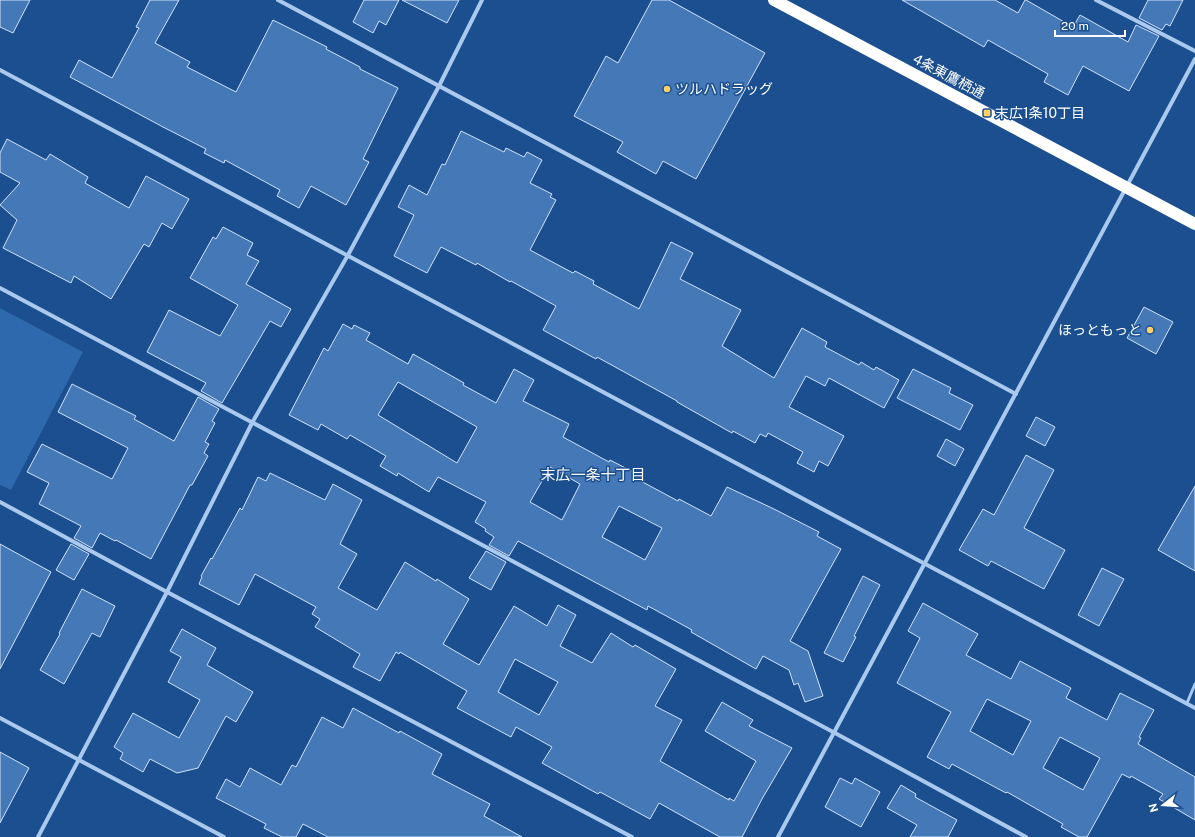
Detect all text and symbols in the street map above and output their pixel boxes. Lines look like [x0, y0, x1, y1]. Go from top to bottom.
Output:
scale bar [1055, 12, 1125, 38]
text: 20 m [1061, 19, 1089, 33]
street label: 4条東鷹栖通 [910, 50, 988, 102]
place label: ツルハドラッグ [675, 81, 773, 97]
marker: ツルハドラッグ [662, 84, 672, 94]
place label: 末広1条10丁目 [995, 105, 1085, 121]
marker: 末広1条10丁目 [982, 108, 992, 118]
place label: ほっともっと [1058, 322, 1142, 338]
marker: ほっともっと [1145, 325, 1155, 335]
district label: 末広一条十丁目 [540, 466, 646, 483]
north arrow [1143, 785, 1183, 825]
text: N [1146, 802, 1160, 814]

